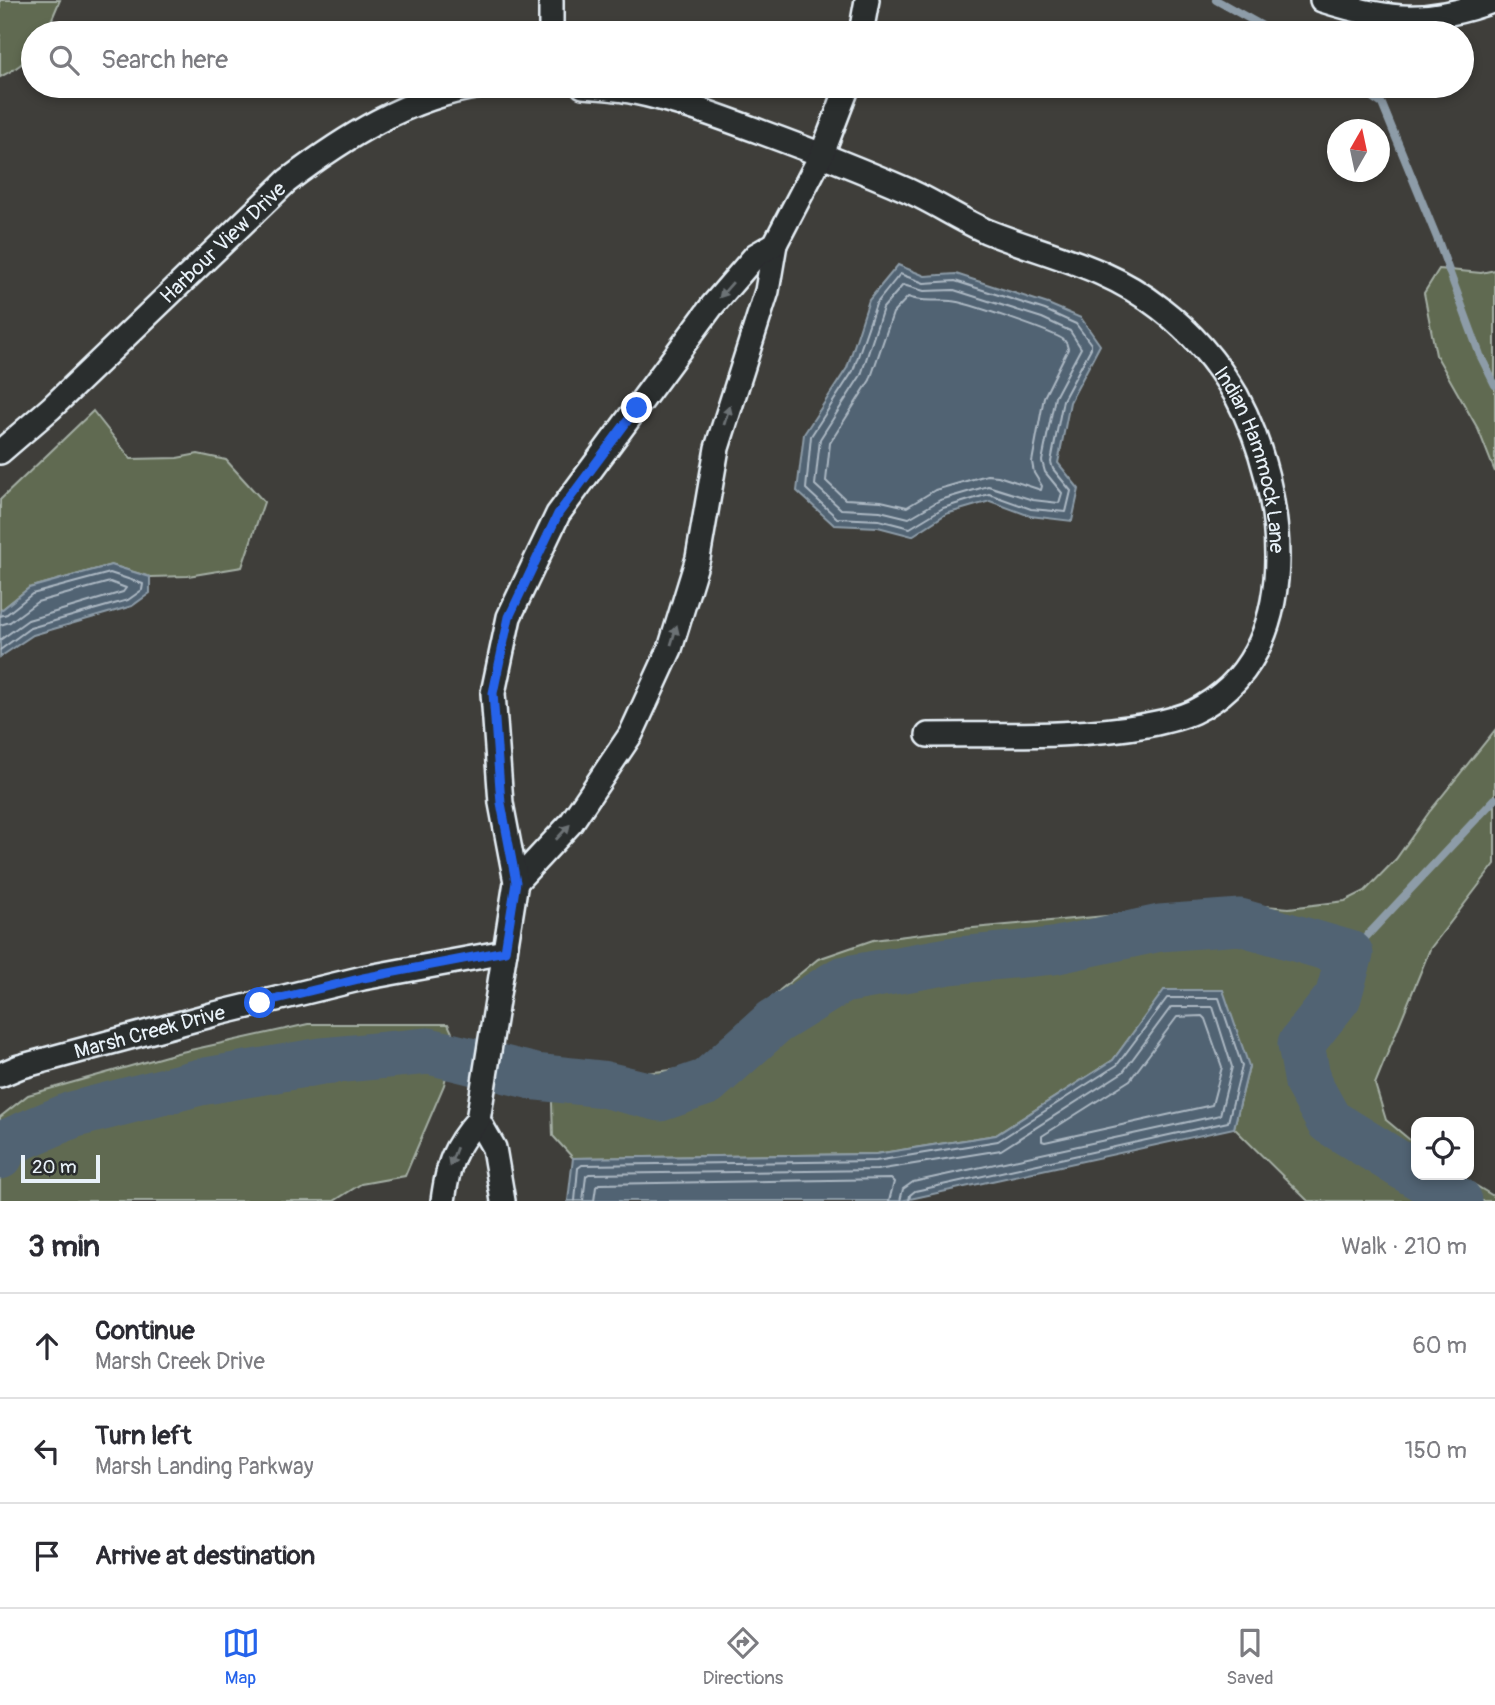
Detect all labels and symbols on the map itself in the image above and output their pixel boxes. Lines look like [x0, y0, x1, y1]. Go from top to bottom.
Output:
north arrow [1327, 119, 1390, 182]
street label: Harbour View Drive [154, 175, 292, 310]
one-way arrow [718, 281, 734, 299]
street label: Indian Hammock Lane [1208, 361, 1291, 554]
route end [621, 392, 652, 423]
one-way arrow [722, 404, 733, 425]
one-way arrow [669, 625, 679, 646]
one-way arrow [554, 824, 570, 841]
route start [244, 987, 275, 1018]
street label: Marsh Creek Drive [71, 998, 228, 1065]
one-way arrow [447, 1146, 458, 1167]
scale bar [21, 1152, 100, 1184]

